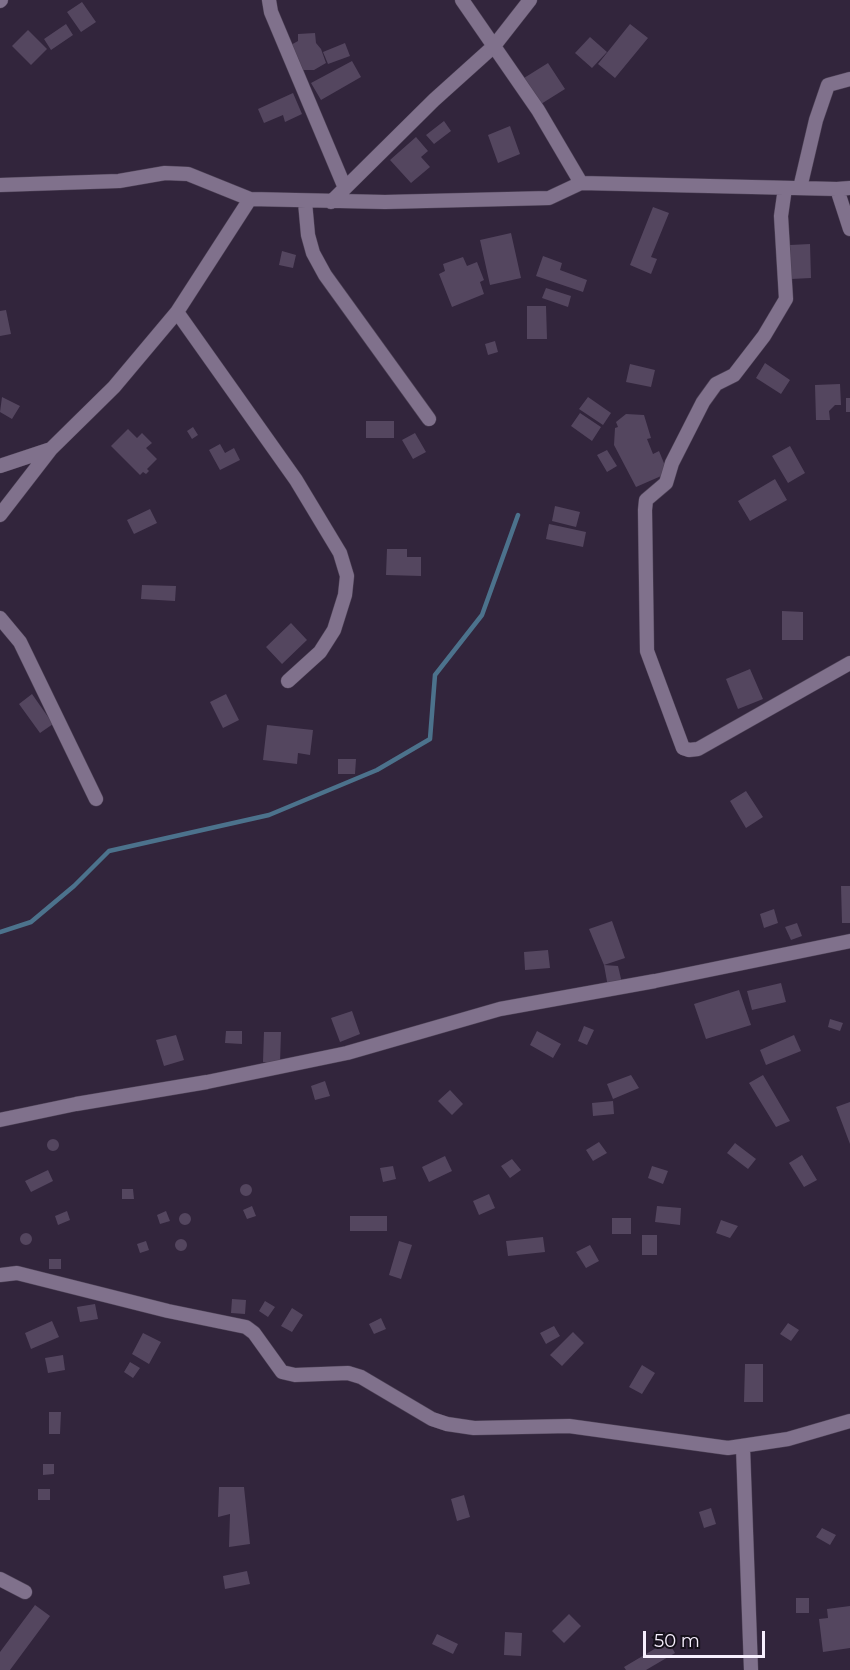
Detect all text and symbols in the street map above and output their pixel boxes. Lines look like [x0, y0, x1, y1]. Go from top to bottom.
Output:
scale bar [646, 1619, 768, 1657]
text: 50 m [654, 1630, 700, 1652]

